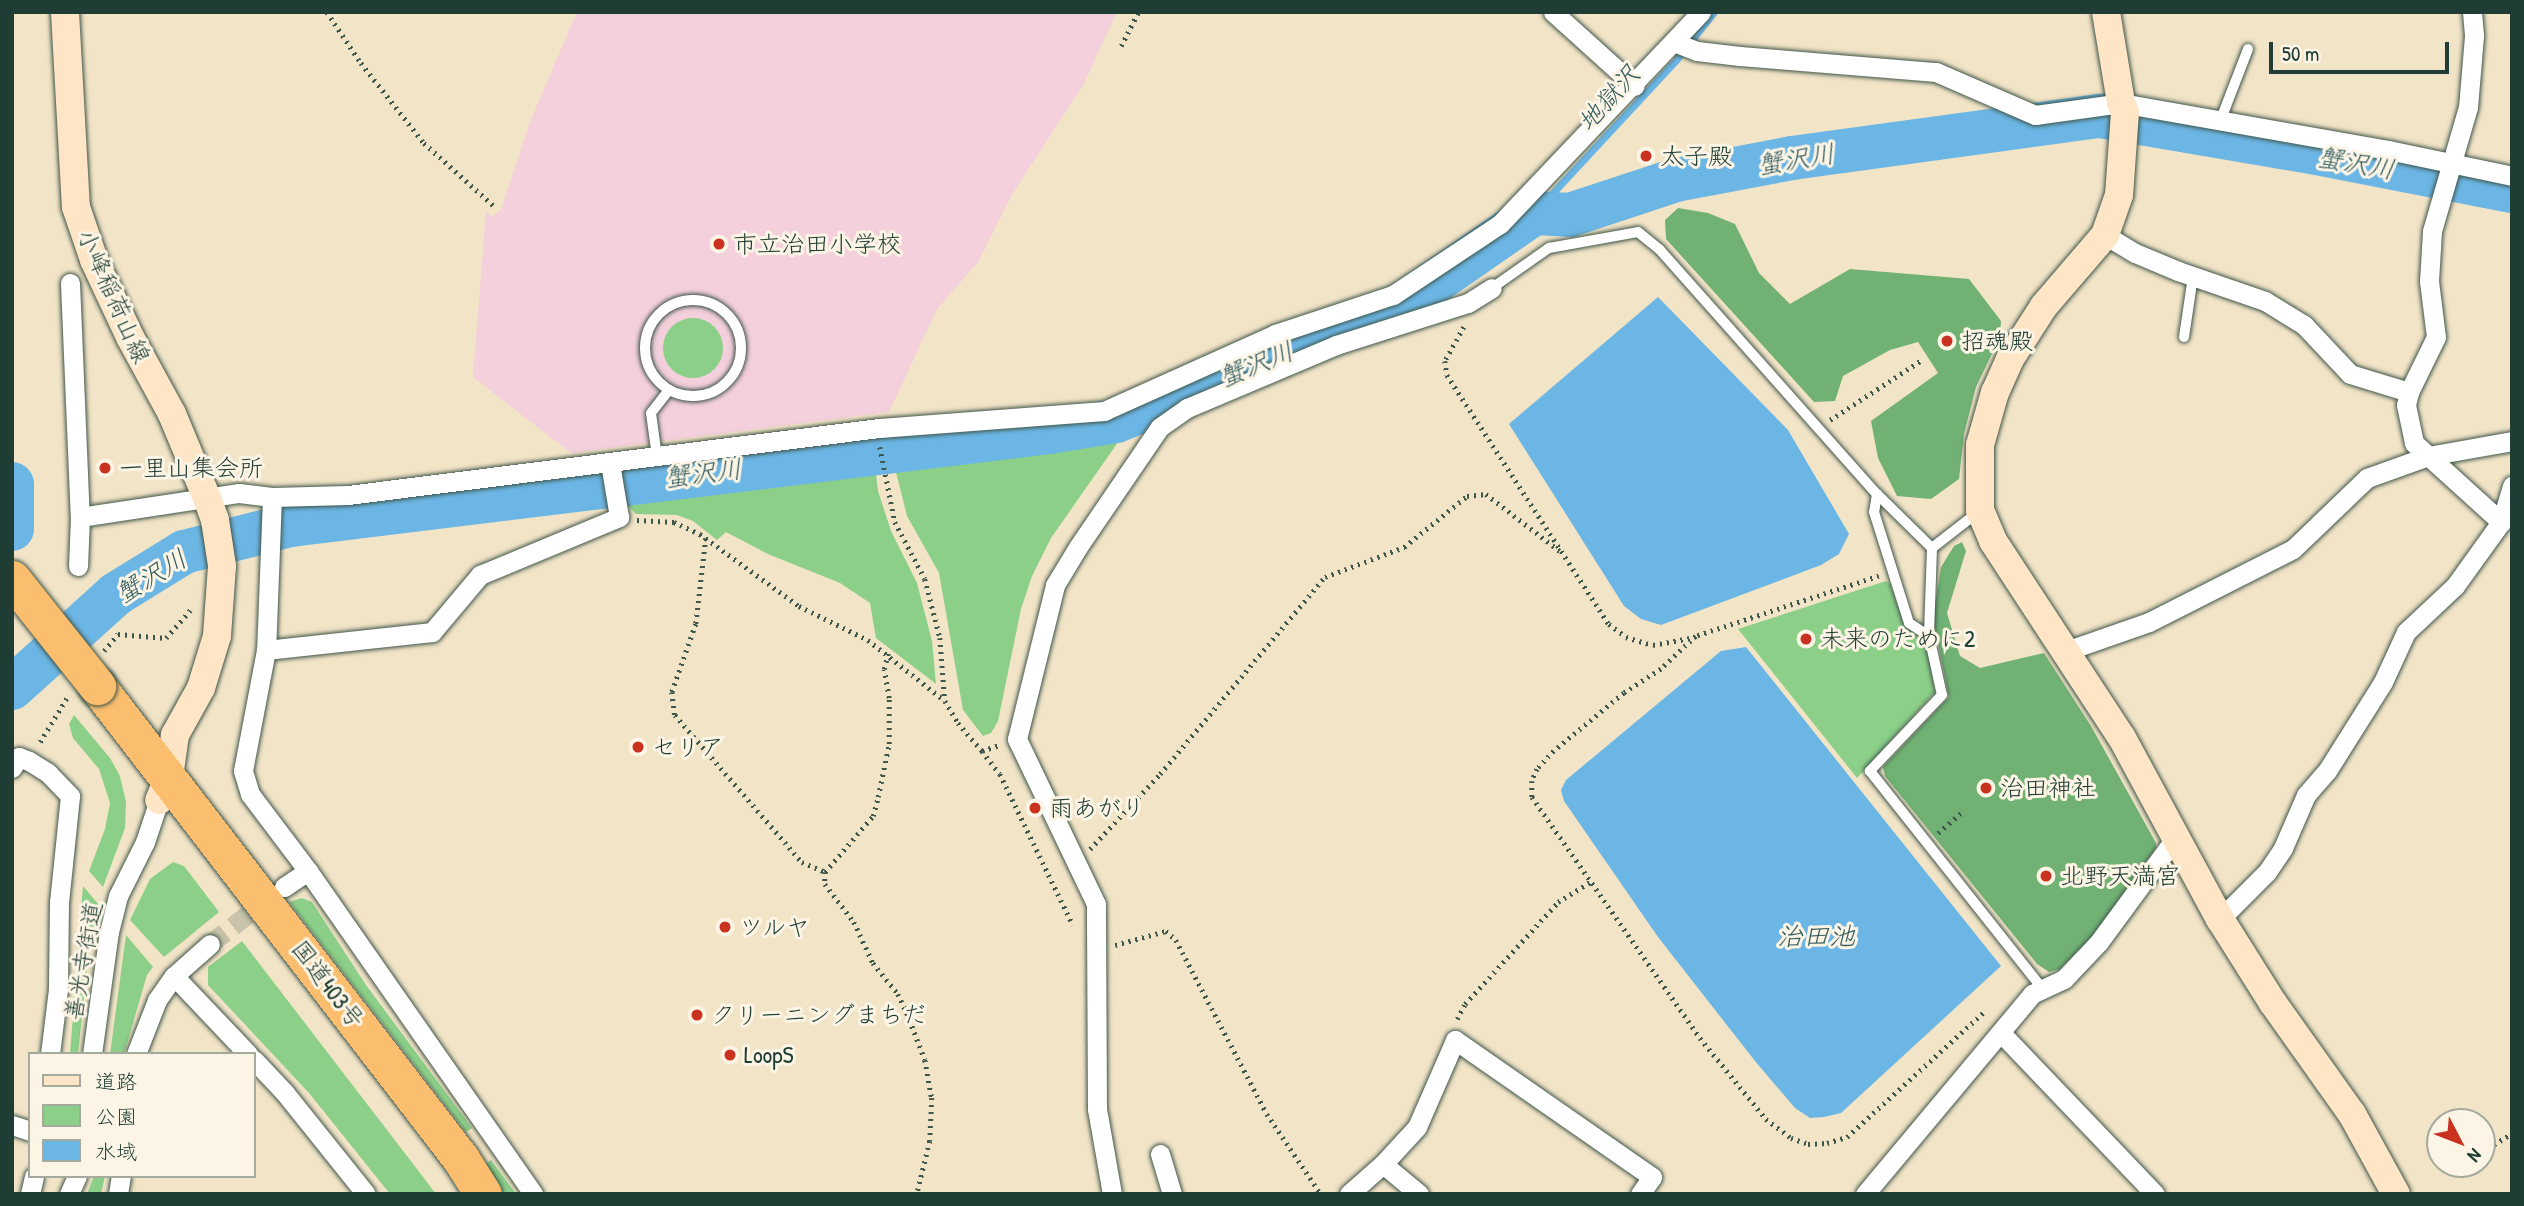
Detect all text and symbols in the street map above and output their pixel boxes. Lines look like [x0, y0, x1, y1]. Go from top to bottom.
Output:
scale bar [2272, 28, 2452, 72]
text: 50 m [2282, 39, 2319, 68]
water label: 地獄沢 [1570, 59, 1646, 137]
water label: 蟹沢川 [1755, 137, 1837, 181]
water label: 蟹沢川 [2315, 141, 2397, 185]
place label: 太子殿 [1660, 142, 1732, 170]
marker: 太子殿 [1638, 148, 1654, 164]
street label: 小峰稲荷山線 [72, 224, 156, 368]
place label: 市立治田小学校 [733, 230, 901, 258]
marker: 市立治田小学校 [711, 236, 727, 252]
place label: 招魂殿 [1961, 327, 2033, 355]
marker: 招魂殿 [1939, 333, 1955, 349]
water label: 蟹沢川 [1214, 335, 1298, 393]
water label: 蟹沢川 [662, 453, 744, 493]
place label: 一里山集会所 [119, 454, 263, 482]
marker: 一里山集会所 [97, 460, 113, 476]
water label: 蟹沢川 [110, 543, 192, 609]
place label: 未来のために2 [1820, 625, 1975, 653]
marker: 未来のために2 [1798, 631, 1814, 647]
place label: セリア [652, 733, 724, 761]
marker: セリア [630, 739, 646, 755]
place label: 治田神社 [2000, 774, 2096, 802]
marker: 治田神社 [1978, 780, 1994, 796]
place label: 雨あがり [1049, 794, 1145, 822]
marker: 雨あがり [1027, 800, 1043, 816]
place label: 北野天満宮 [2060, 862, 2180, 890]
marker: 北野天満宮 [2038, 868, 2054, 884]
street label: 善光寺街道 [58, 899, 108, 1023]
place label: ツルヤ [739, 913, 811, 941]
marker: ツルヤ [717, 919, 733, 935]
water label: 治田池 [1777, 920, 1855, 952]
street label: 国道403号 [286, 934, 370, 1034]
place label: クリーニングまちだ [711, 1001, 927, 1029]
marker: クリーニングまちだ [689, 1007, 705, 1023]
place label: LoopS [744, 1041, 794, 1069]
marker: LoopS [722, 1047, 738, 1063]
legend [28, 1052, 256, 1178]
text: 道路 [95, 1067, 137, 1096]
text: 公園 [95, 1102, 137, 1131]
north arrow [2426, 1108, 2496, 1178]
text: 水域 [95, 1137, 137, 1166]
text: N [2462, 1143, 2488, 1168]

